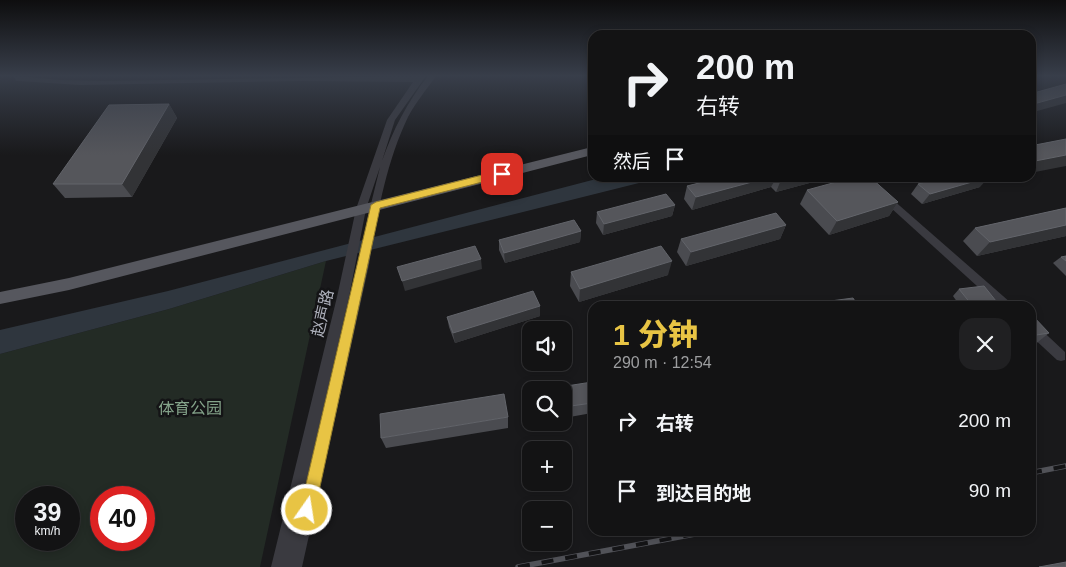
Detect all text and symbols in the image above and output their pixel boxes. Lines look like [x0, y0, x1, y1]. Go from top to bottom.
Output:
text: 200 m [696, 47, 795, 86]
icon: right [613, 50, 678, 115]
text: 右转 [696, 94, 740, 119]
icon: arrive [661, 145, 689, 173]
text: 然后 [613, 151, 651, 172]
pin [481, 153, 523, 195]
icon: arrive [488, 160, 516, 188]
street label: 赵声路 [309, 288, 336, 338]
text: 1 分钟 [613, 318, 698, 351]
button: close [959, 318, 1011, 370]
map controls [522, 321, 572, 551]
button: sound [522, 321, 572, 371]
text: 290 m · 12:54 [613, 354, 712, 371]
button: search [522, 381, 572, 431]
park label: 体育公园 [158, 400, 222, 417]
icon: right [613, 407, 641, 435]
text: 200 m [958, 410, 1011, 431]
text: 右转 [656, 413, 694, 434]
button: + [522, 441, 572, 491]
icon: arrive [613, 477, 641, 505]
text: 90 m [969, 480, 1011, 501]
position arrow [280, 483, 332, 535]
text: 到达目的地 [656, 483, 751, 504]
speed limit sign: 40 [90, 486, 155, 551]
text: 39 [34, 498, 61, 526]
button: − [522, 501, 572, 551]
text: km/h [34, 524, 61, 538]

